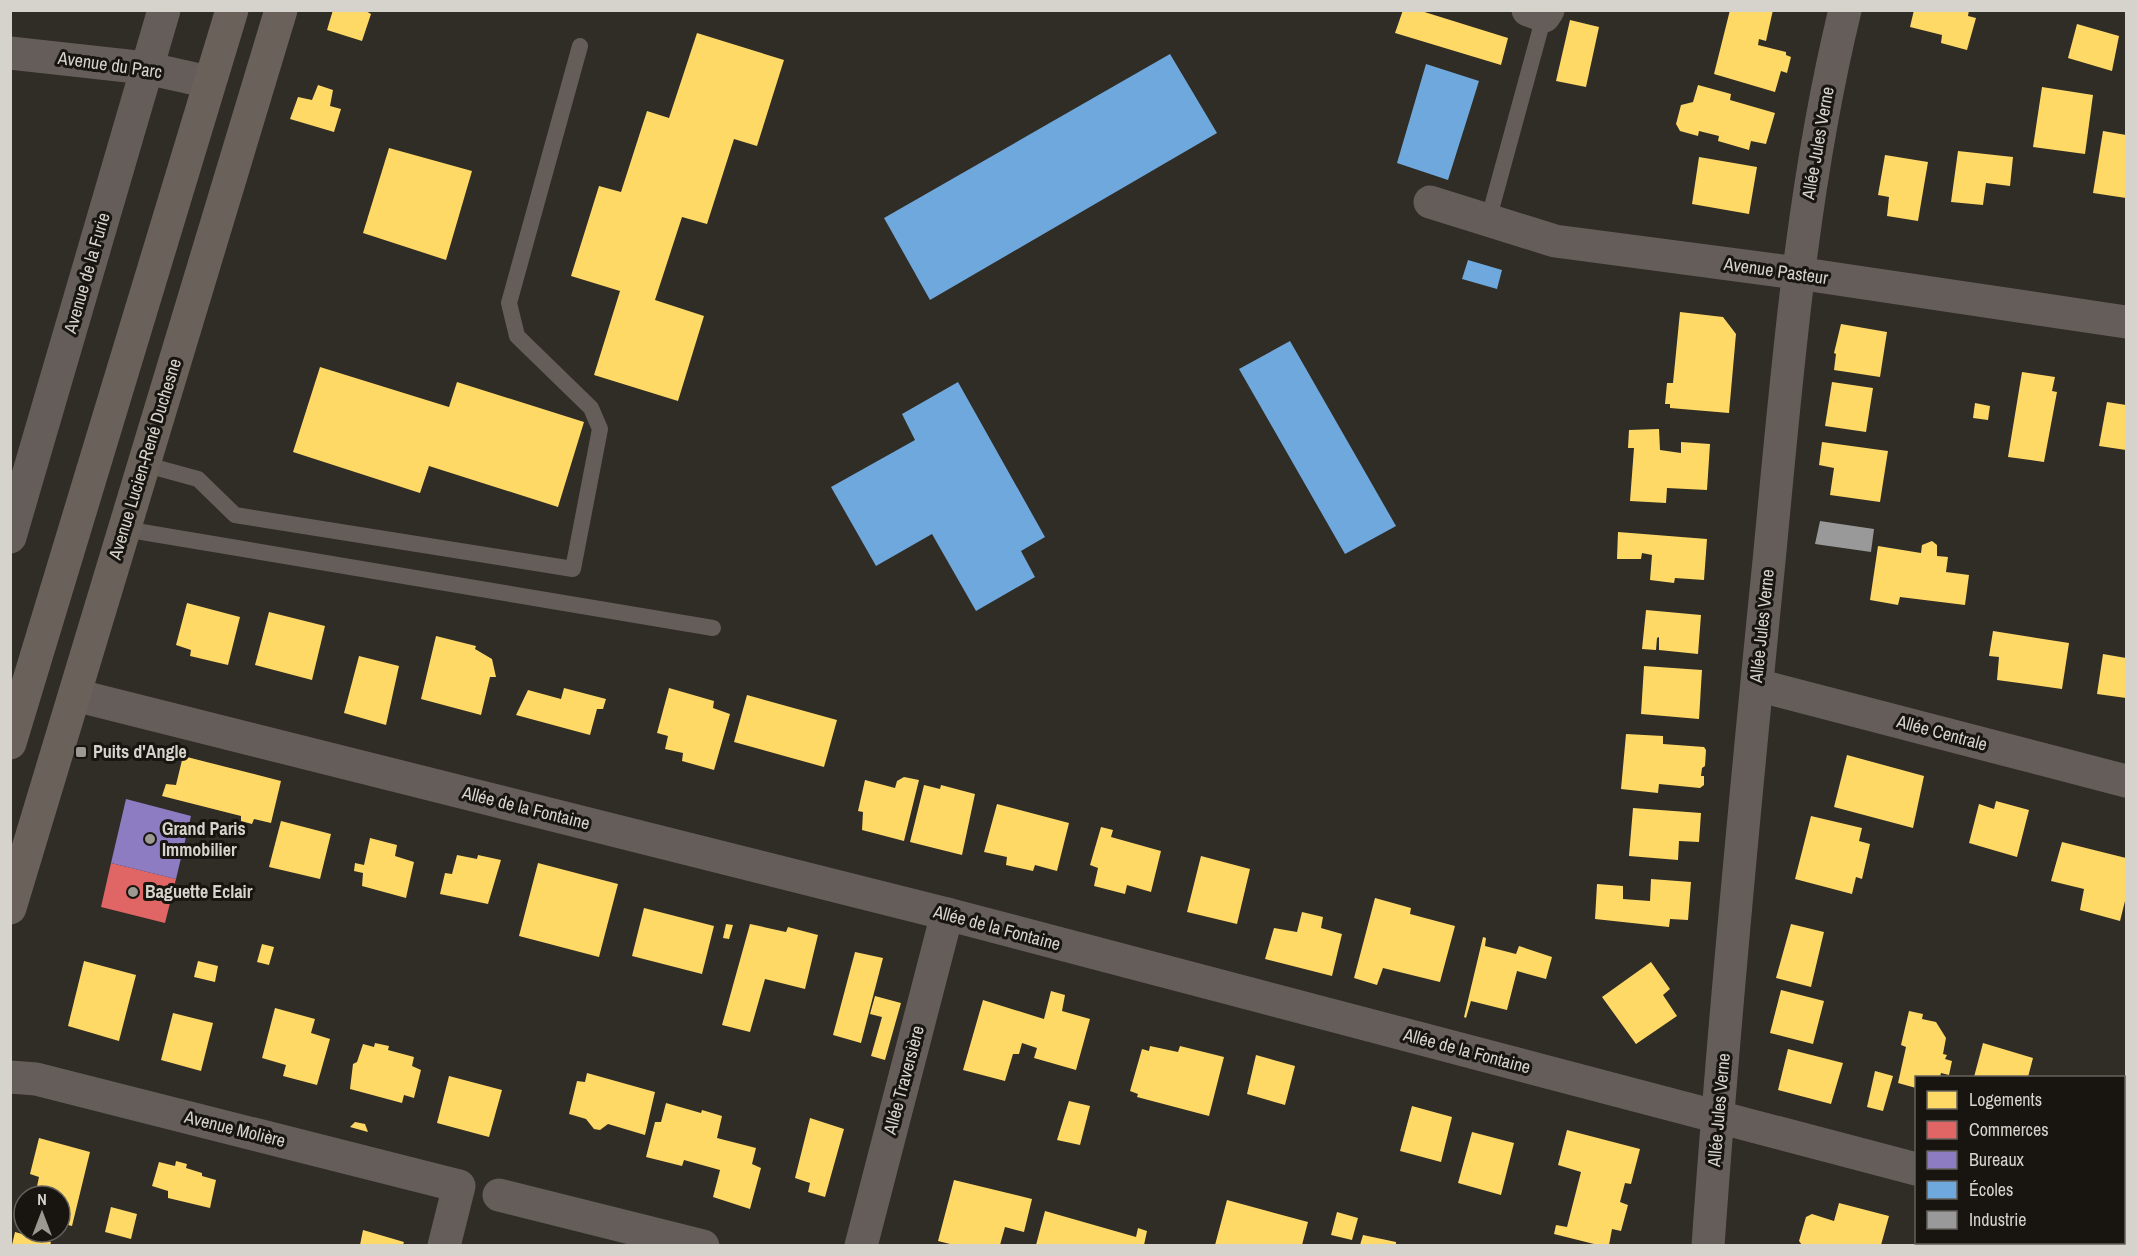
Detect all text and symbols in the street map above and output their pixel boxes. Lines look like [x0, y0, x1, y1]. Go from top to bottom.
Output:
street label: Avenue du Parc [55, 45, 164, 84]
street label: Allée Jules Verne [1795, 85, 1840, 202]
street label: Avenue de la Furie [57, 210, 116, 337]
street label: Avenue Pasteur [1721, 251, 1830, 290]
street label: Avenue Lucien-René Duchesne [102, 355, 187, 563]
street label: Allée Jules Verne [1743, 568, 1780, 685]
street label: Allée Centrale [1893, 708, 1990, 757]
place label: Puits d'Angle [93, 739, 187, 764]
marker: Puits d'Angle [74, 745, 88, 759]
street label: Allée de la Fontaine [459, 779, 592, 835]
place label: Grand Paris Immobilier [162, 816, 246, 862]
marker: Grand Paris Immobilier [143, 832, 157, 846]
place label: Baguette Eclair [145, 879, 253, 904]
marker: Baguette Eclair [126, 885, 140, 899]
street label: Allée de la Fontaine [930, 898, 1063, 956]
street label: Allée de la Fontaine [1400, 1021, 1533, 1079]
street label: Allée Traversière [877, 1023, 930, 1138]
street label: Allée Jules Verne [1701, 1052, 1736, 1169]
legend [1915, 1076, 2125, 1244]
text: Logements [1969, 1087, 2042, 1112]
street label: Avenue Molière [181, 1104, 288, 1153]
text: Commerces [1969, 1117, 2049, 1142]
text: Bureaux [1969, 1147, 2025, 1172]
text: Écoles [1969, 1177, 2013, 1202]
north arrow [12, 1184, 72, 1244]
text: N [37, 1188, 47, 1210]
text: Industrie [1969, 1207, 2026, 1232]

